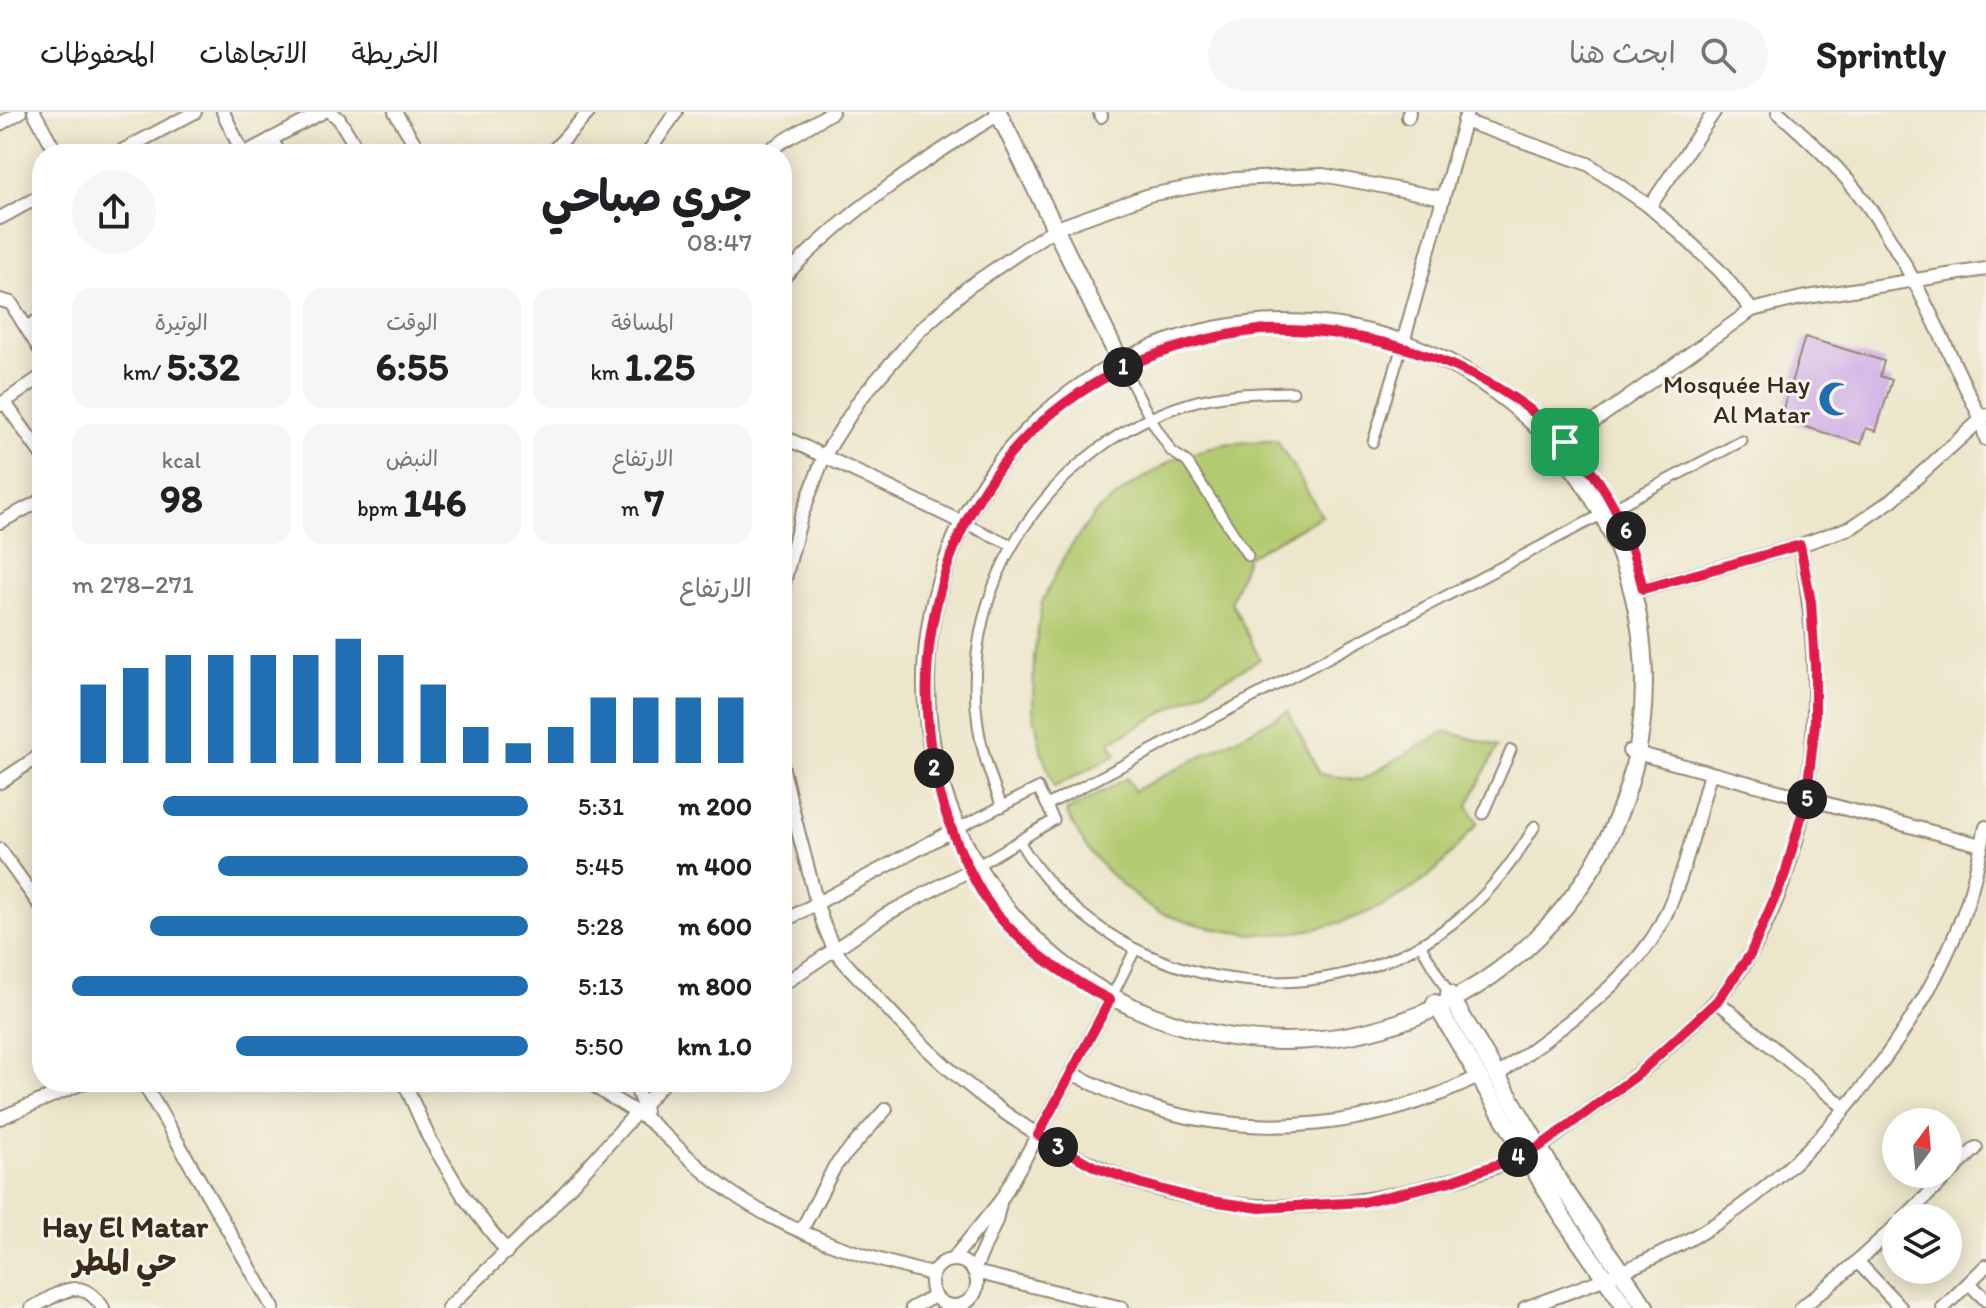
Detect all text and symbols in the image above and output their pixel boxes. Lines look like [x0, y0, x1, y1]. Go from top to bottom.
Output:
search box [1208, 19, 1768, 91]
text: Sprintly [1816, 32, 1946, 78]
icon: search [1696, 33, 1740, 77]
text: ابحث هنا [1569, 34, 1676, 71]
text: المحفوظات [40, 36, 155, 70]
text: الاتجاهات [199, 36, 307, 70]
text: الخريطة [351, 36, 439, 70]
text: جري صباحي [541, 169, 752, 222]
button: share [72, 170, 156, 254]
text: 08:47 [687, 226, 752, 258]
text: الوتيرة [155, 309, 208, 336]
text: الوقت [386, 309, 438, 336]
text: المسافة [611, 309, 674, 336]
text: 5:32 [166, 342, 240, 390]
text: 6:55 [376, 342, 448, 390]
text: 1.25 [624, 342, 695, 390]
pin: 1 [1103, 347, 1143, 387]
text: 1 [1118, 353, 1128, 380]
text: /km [123, 359, 166, 386]
text: km [590, 359, 624, 386]
place label: Mosquée Hay Al Matar [1663, 368, 1811, 430]
mosque icon: Mosquée Hay Al Matar [1817, 380, 1855, 418]
pin [1531, 408, 1599, 476]
icon: arrive [1543, 420, 1587, 464]
text: النبض [386, 445, 438, 472]
text: الارتفاع [612, 445, 674, 472]
text: kcal [162, 447, 201, 474]
text: 98 [160, 474, 203, 522]
text: 146 [403, 478, 467, 526]
text: 7 [644, 478, 664, 526]
text: bpm [357, 495, 403, 522]
text: m [621, 495, 644, 522]
pin: 6 [1606, 511, 1646, 551]
text: 6 [1620, 517, 1632, 544]
text: 271–278 m [72, 568, 194, 600]
text: الارتفاع [679, 572, 752, 604]
pin: 2 [914, 748, 954, 788]
text: 2 [928, 754, 940, 781]
pin: 5 [1787, 779, 1827, 819]
text: 5 [1801, 785, 1813, 812]
text: 5:31 [578, 790, 624, 822]
text: 200 m [679, 790, 752, 822]
text: 5:45 [575, 850, 624, 882]
text: 400 m [677, 850, 752, 882]
text: 5:28 [576, 910, 624, 942]
text: 600 m [678, 910, 752, 942]
text: 5:13 [578, 970, 624, 1002]
text: 800 m [678, 970, 752, 1002]
text: 5:50 [574, 1030, 624, 1062]
text: 1.0 km [677, 1030, 752, 1062]
north arrow [1882, 1108, 1962, 1188]
map controls [1882, 1108, 1962, 1284]
pin: 3 [1038, 1127, 1078, 1167]
text: 3 [1052, 1133, 1064, 1160]
pin: 4 [1498, 1137, 1538, 1177]
text: 4 [1511, 1143, 1525, 1170]
button: layers [1882, 1204, 1962, 1284]
district label: Hay El Matar حي المطر [42, 1208, 209, 1287]

